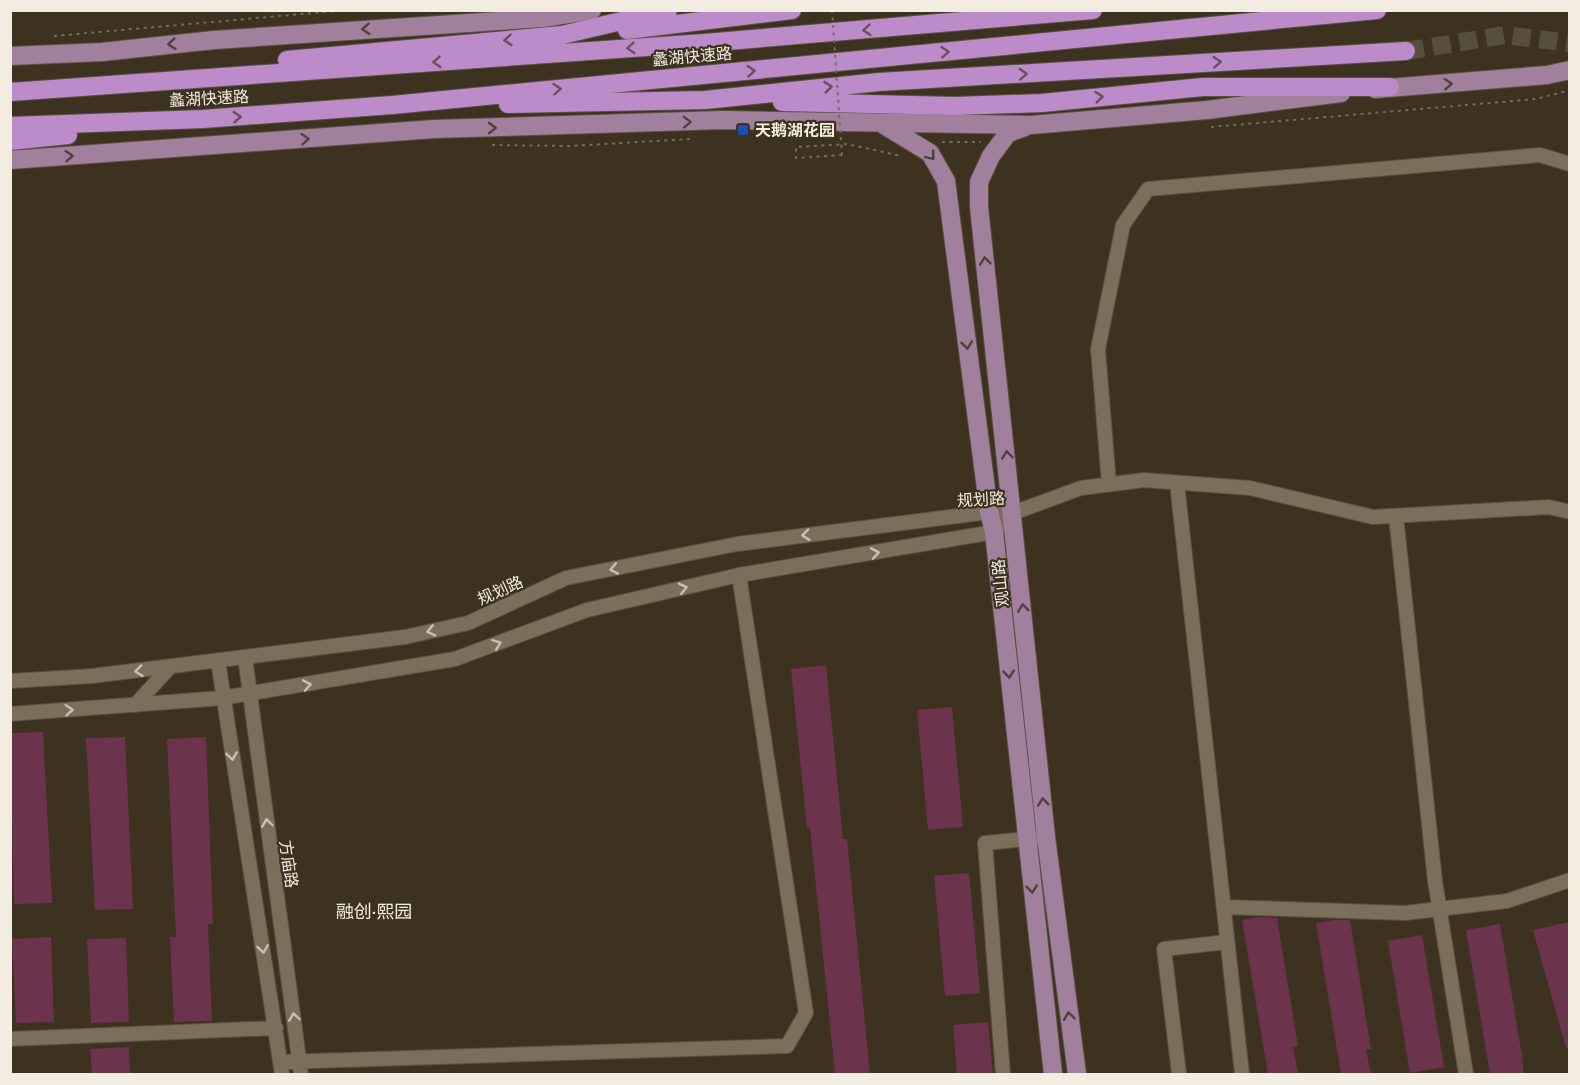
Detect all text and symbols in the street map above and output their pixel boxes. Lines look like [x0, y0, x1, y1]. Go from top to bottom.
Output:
one-way arrow [362, 23, 371, 36]
one-way arrow [863, 24, 872, 37]
one-way arrow [503, 33, 512, 46]
one-way arrow [167, 37, 176, 50]
one-way arrow [627, 42, 636, 55]
street label: 蠡湖快速路 [651, 42, 733, 70]
one-way arrow [940, 46, 949, 59]
one-way arrow [432, 55, 441, 68]
one-way arrow [1213, 56, 1222, 69]
one-way arrow [746, 65, 755, 78]
one-way arrow [1018, 68, 1027, 81]
one-way arrow [1444, 78, 1453, 91]
one-way arrow [824, 82, 833, 94]
one-way arrow [552, 83, 561, 96]
street label: 蠡湖快速路 [168, 85, 250, 111]
one-way arrow [1095, 91, 1104, 104]
one-way arrow [232, 110, 241, 123]
one-way arrow [682, 115, 691, 128]
place label: 天鹅湖花园 [755, 119, 835, 141]
one-way arrow [488, 122, 497, 134]
marker: 天鹅湖花园 [736, 123, 750, 137]
one-way arrow [301, 133, 310, 146]
one-way arrow [924, 149, 935, 160]
one-way arrow [64, 150, 73, 163]
one-way arrow [979, 256, 992, 265]
one-way arrow [961, 341, 973, 350]
one-way arrow [1001, 450, 1013, 459]
street label: 规划路 [956, 487, 1006, 511]
one-way arrow [801, 529, 811, 541]
one-way arrow [870, 547, 879, 559]
street label: 观山路 [987, 558, 1013, 608]
one-way arrow [609, 562, 619, 575]
street label: 规划路 [474, 570, 526, 610]
one-way arrow [678, 582, 688, 595]
one-way arrow [1017, 604, 1030, 613]
one-way arrow [426, 624, 436, 637]
one-way arrow [491, 638, 502, 651]
one-way arrow [134, 664, 143, 676]
one-way arrow [1002, 670, 1015, 679]
one-way arrow [301, 679, 311, 692]
one-way arrow [64, 704, 73, 717]
one-way arrow [225, 751, 237, 761]
one-way arrow [1037, 798, 1050, 807]
one-way arrow [261, 819, 273, 828]
street label: 方庙路 [275, 839, 303, 889]
one-way arrow [1025, 884, 1038, 893]
district label: 融创·熙园 [336, 899, 412, 923]
one-way arrow [256, 944, 268, 953]
one-way arrow [288, 1012, 300, 1021]
one-way arrow [1064, 1012, 1076, 1021]

